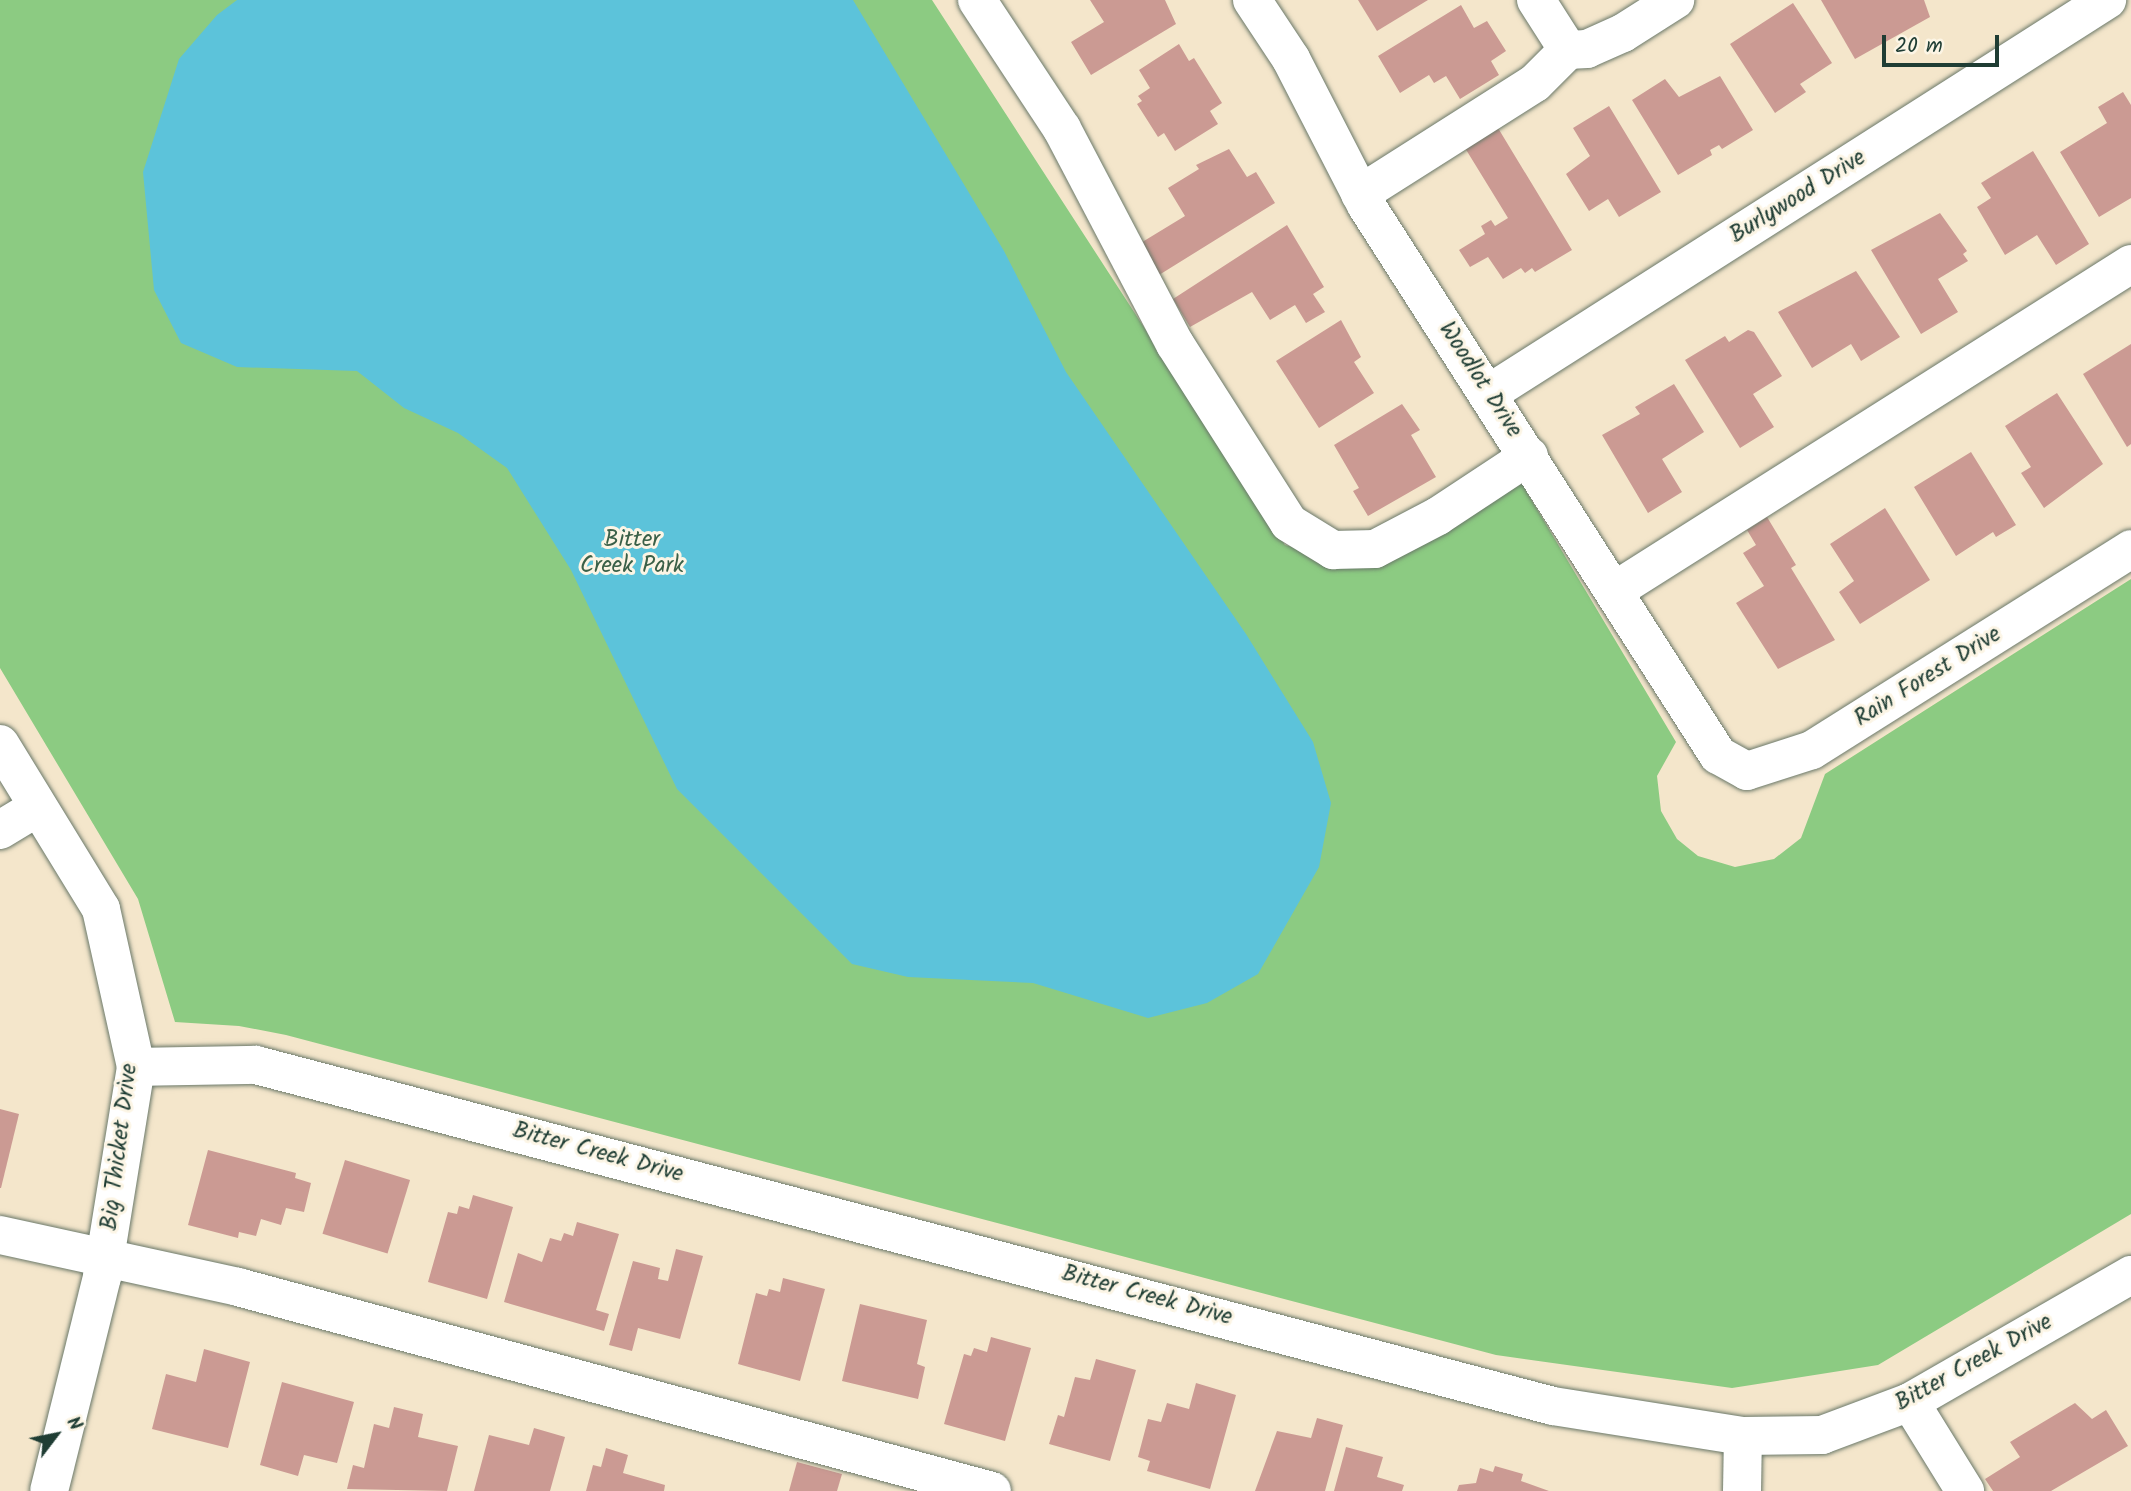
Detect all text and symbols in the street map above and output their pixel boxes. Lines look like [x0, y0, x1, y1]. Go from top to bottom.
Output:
scale bar [1886, 21, 2003, 65]
text: 20 m [1895, 30, 1943, 63]
street label: Burlywood Drive [1725, 144, 1871, 250]
street label: Woodlot Drive [1432, 317, 1528, 443]
park label: Bitter Creek Park [580, 526, 684, 580]
street label: Rain Forest Drive [1850, 621, 2006, 733]
street label: Big Thicket Drive [96, 1062, 144, 1232]
street label: Bitter Creek Drive [510, 1117, 686, 1189]
street label: Bitter Creek Drive [1059, 1260, 1235, 1332]
street label: Bitter Creek Drive [1891, 1308, 2057, 1418]
north arrow [21, 1400, 91, 1470]
text: N [58, 1411, 90, 1437]

